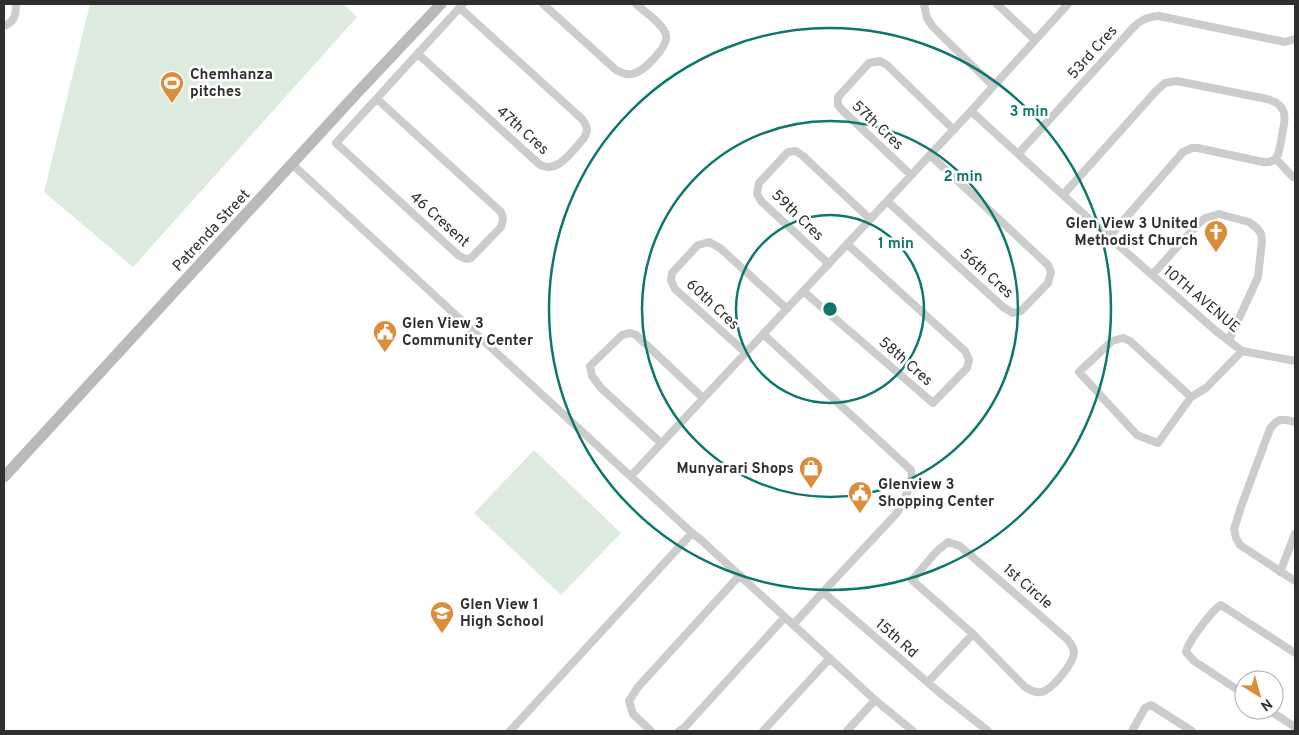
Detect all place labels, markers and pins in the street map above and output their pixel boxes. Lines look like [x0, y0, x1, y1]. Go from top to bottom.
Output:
place label: Chemhanza pitches [190, 66, 273, 102]
sports icon: Chemhanza pitches [159, 70, 185, 104]
place label: Glen View 3 United Methodist Church [1066, 215, 1198, 251]
church icon: Glen View 3 United Methodist Church [1203, 219, 1229, 253]
centre of rings [821, 300, 839, 318]
place label: Glen View 3 Community Center [402, 315, 534, 351]
public building icon: Glen View 3 Community Center [372, 319, 398, 353]
shop icon: Munyarari Shops [798, 455, 824, 489]
place label: Munyarari Shops [676, 460, 794, 479]
place label: Glenview 3 Shopping Center [878, 476, 995, 512]
public building icon: Glenview 3 Shopping Center [847, 480, 873, 514]
place label: Glen View 1 High School [460, 596, 544, 632]
school or university icon: Glen View 1 High School [429, 600, 455, 634]

